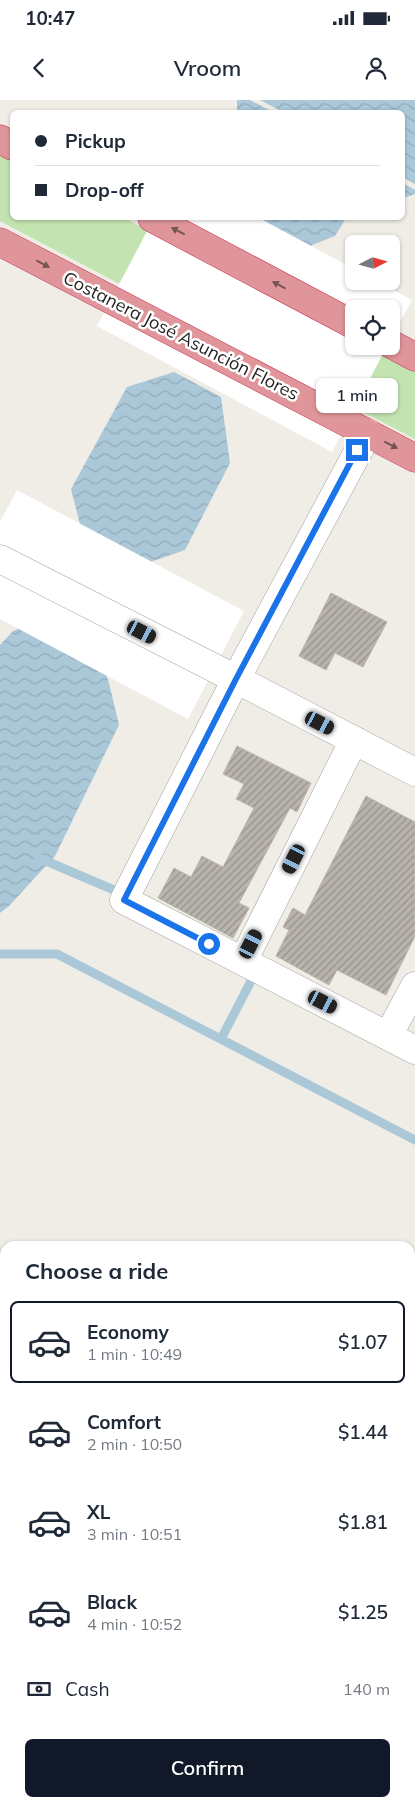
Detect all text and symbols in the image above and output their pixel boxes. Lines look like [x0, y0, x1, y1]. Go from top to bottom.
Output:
text: 10:47 [25, 6, 75, 30]
icon: back [25, 54, 53, 82]
text: Vroom [174, 54, 241, 82]
icon: person [362, 54, 390, 82]
text: Pickup [65, 129, 126, 153]
text: Drop-off [65, 178, 143, 202]
one-way arrow [171, 227, 185, 235]
north arrow [345, 235, 400, 290]
map controls [345, 235, 400, 355]
one-way arrow [36, 260, 50, 268]
street label: Costanera José Asunción Flores [60, 266, 303, 405]
one-way arrow [271, 281, 286, 289]
button: locate [345, 300, 400, 355]
callout: 1 min [316, 378, 398, 412]
text: 1 min [336, 385, 378, 405]
route end [346, 439, 368, 461]
one-way arrow [384, 441, 399, 449]
car [125, 619, 158, 645]
car [303, 710, 336, 736]
car [280, 842, 307, 876]
car [237, 927, 264, 961]
route start [198, 933, 220, 955]
car [306, 989, 339, 1015]
text: Choose a ride [25, 1257, 168, 1285]
icon: car [27, 1320, 72, 1365]
text: Economy [87, 1320, 169, 1344]
text: $1.07 [338, 1330, 388, 1354]
text: 1 min · 10:49 [87, 1344, 182, 1364]
icon: car [27, 1410, 72, 1455]
text: Comfort [87, 1410, 161, 1434]
text: $1.44 [338, 1420, 388, 1444]
text: 2 min · 10:50 [87, 1434, 182, 1454]
icon: car [27, 1500, 72, 1545]
text: XL [87, 1500, 110, 1524]
text: $1.81 [338, 1510, 388, 1534]
text: 3 min · 10:51 [87, 1524, 182, 1544]
icon: car [27, 1590, 72, 1635]
text: Black [87, 1590, 137, 1614]
text: $1.25 [338, 1600, 388, 1624]
text: 4 min · 10:52 [87, 1614, 182, 1634]
icon: cash [25, 1675, 53, 1703]
text: Cash [65, 1677, 110, 1701]
text: 140 m [343, 1679, 390, 1699]
button: Confirm [25, 1739, 390, 1797]

